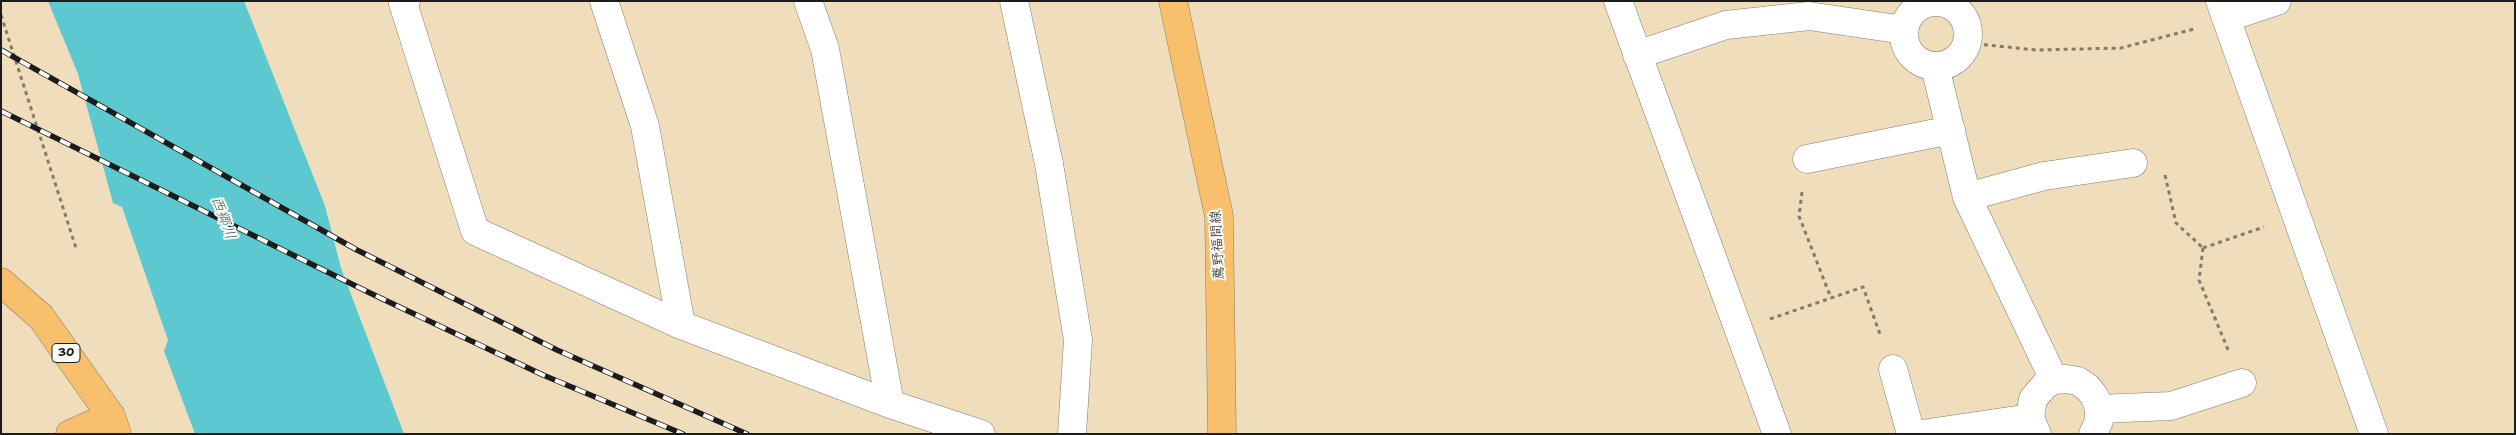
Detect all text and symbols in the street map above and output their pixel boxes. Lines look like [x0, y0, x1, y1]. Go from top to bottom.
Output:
water label: 西郷川 [207, 194, 239, 242]
street label: 薦野福間線 [1208, 210, 1228, 280]
road number: 30 [52, 343, 80, 362]

